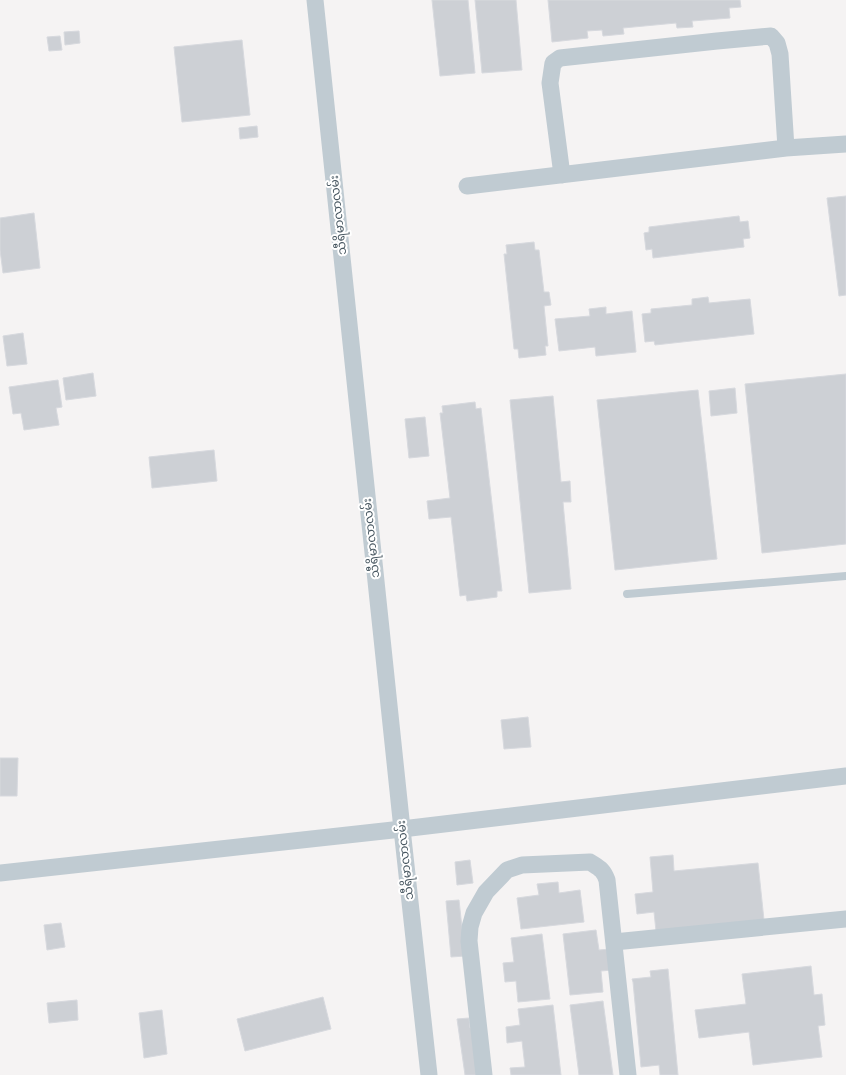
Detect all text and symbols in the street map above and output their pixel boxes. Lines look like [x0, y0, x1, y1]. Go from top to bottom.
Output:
street label: သီရိမာလာလမ်း [325, 174, 352, 256]
street label: သီရိမာလာလမ်း [358, 497, 385, 579]
street label: သီရိမာလာလမ်း [392, 819, 419, 901]

